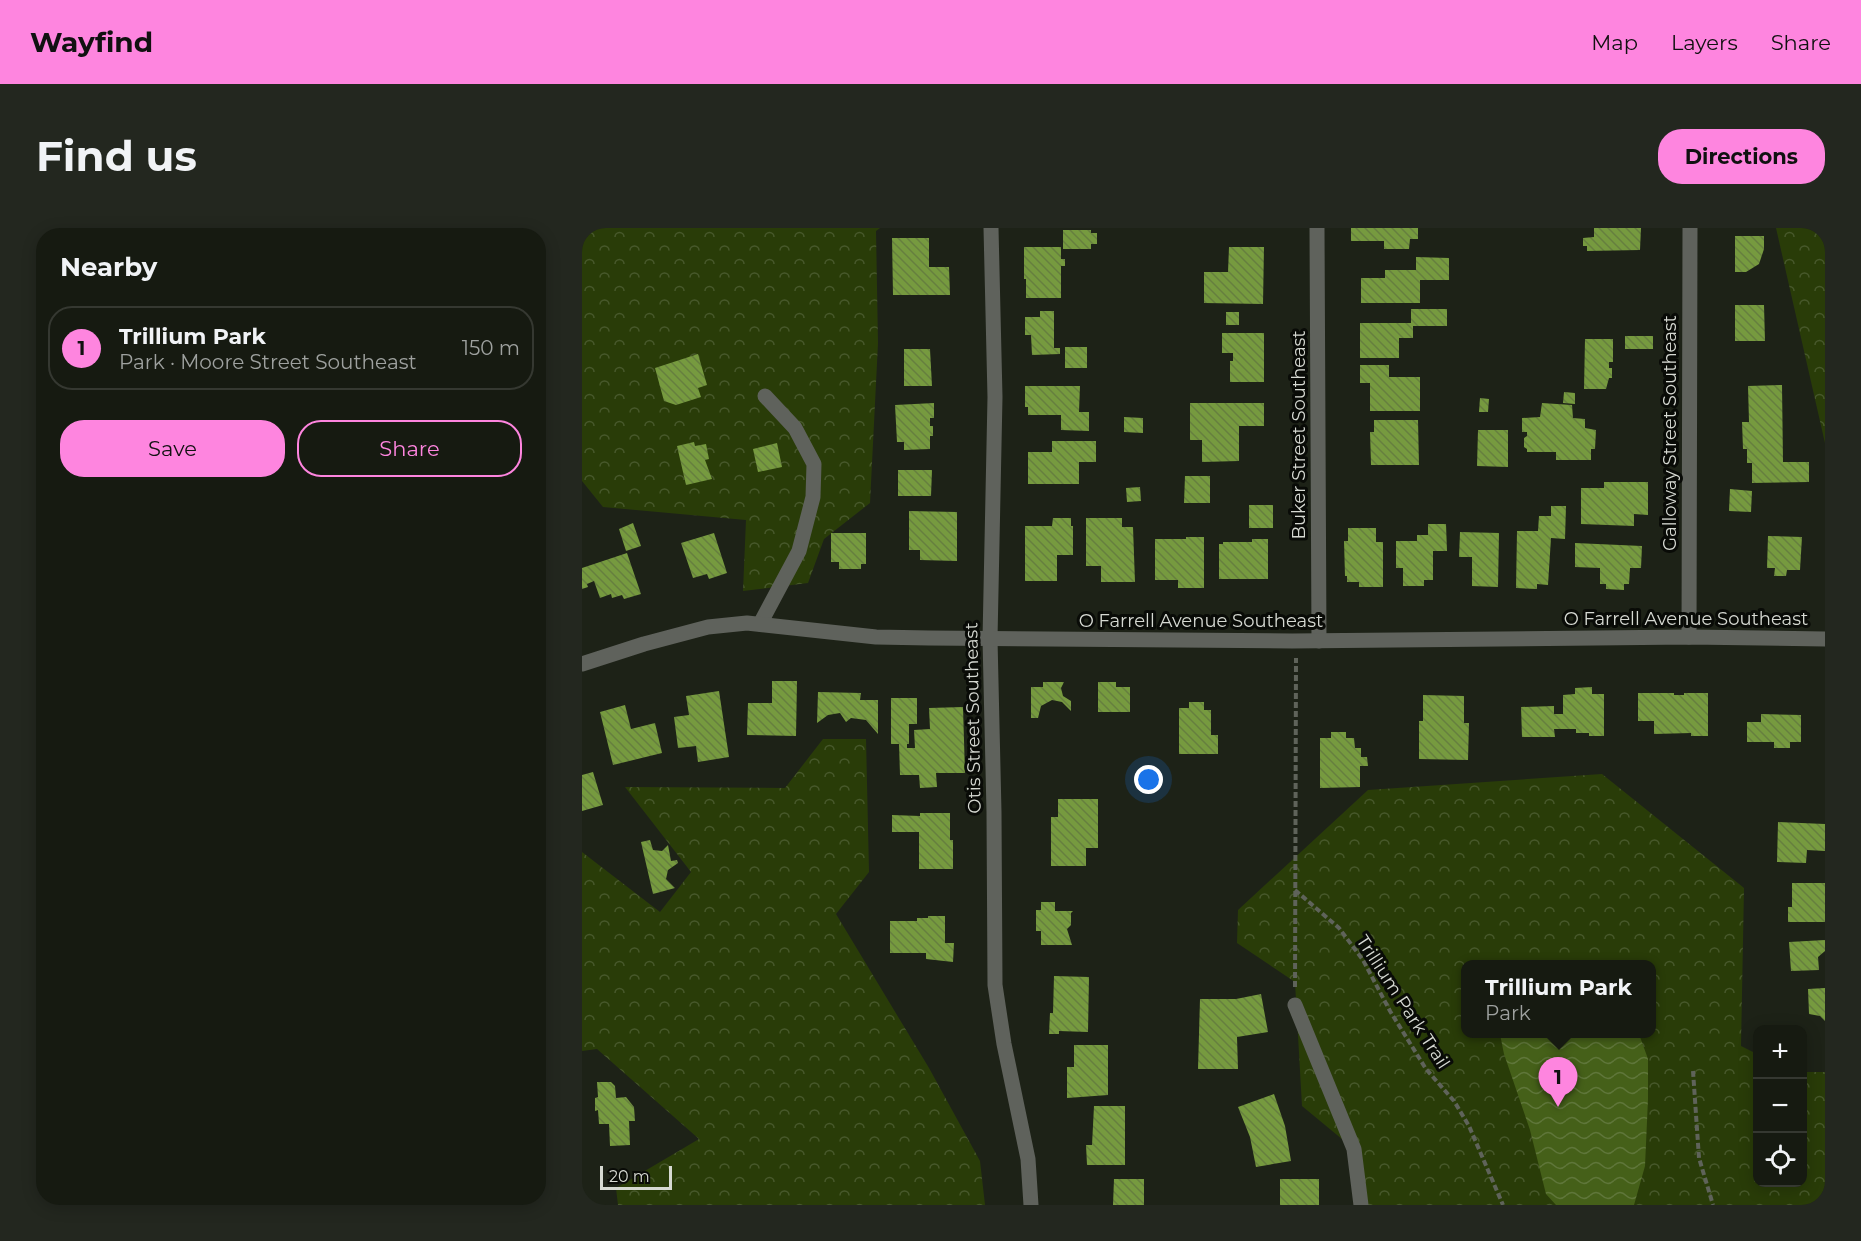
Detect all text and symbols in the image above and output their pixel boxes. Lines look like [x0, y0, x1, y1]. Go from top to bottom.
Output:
text: Wayfind [30, 25, 153, 59]
text: Map [1591, 30, 1638, 55]
text: Layers [1671, 30, 1738, 55]
text: Share [1771, 30, 1831, 55]
button: Directions [1658, 129, 1825, 184]
text: Find us [36, 130, 197, 182]
text: Nearby [60, 251, 157, 283]
street label: Galloway Street Southeast [1659, 315, 1681, 551]
text: Trillium Park [119, 323, 266, 350]
street label: Buker Street Southeast [1288, 330, 1310, 540]
text: 1 [78, 336, 85, 360]
text: 150 m [462, 336, 520, 360]
text: Park · Moore Street Southeast [119, 350, 417, 374]
button: Save [60, 420, 285, 477]
button: Share [297, 420, 522, 477]
street label: O Farrell Avenue Southeast [1564, 608, 1808, 630]
street label: O Farrell Avenue Southeast [1079, 610, 1323, 632]
street label: Otis Street Southeast [960, 622, 986, 814]
your location [1134, 765, 1163, 794]
street label: Trillium Park Trail [1352, 931, 1454, 1073]
popup [1461, 960, 1656, 1038]
text: Trillium Park [1485, 974, 1632, 1001]
text: Park [1485, 1001, 1531, 1025]
map controls [1753, 1025, 1807, 1187]
button: + [1753, 1025, 1807, 1079]
pin: 1 [1538, 1058, 1578, 1107]
button: − [1753, 1079, 1807, 1133]
button: locate [1753, 1133, 1807, 1187]
scale bar [600, 1163, 672, 1190]
text: 20 m [609, 1167, 650, 1186]

